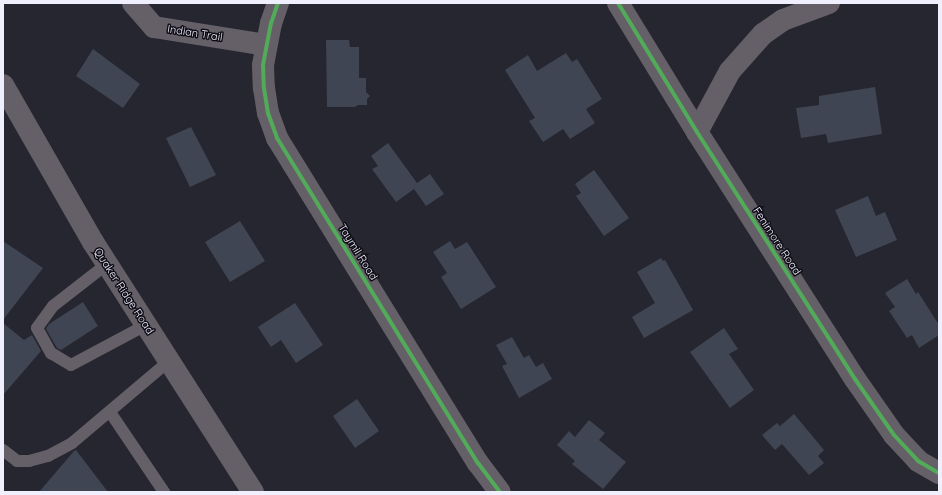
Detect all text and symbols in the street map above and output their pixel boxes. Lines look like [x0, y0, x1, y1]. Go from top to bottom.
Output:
street label: Indian Trail [166, 22, 224, 44]
street label: Fenimore Road [750, 205, 804, 277]
street label: Taymil Road [336, 222, 380, 282]
street label: Quaker Ridge Road [91, 245, 157, 337]

